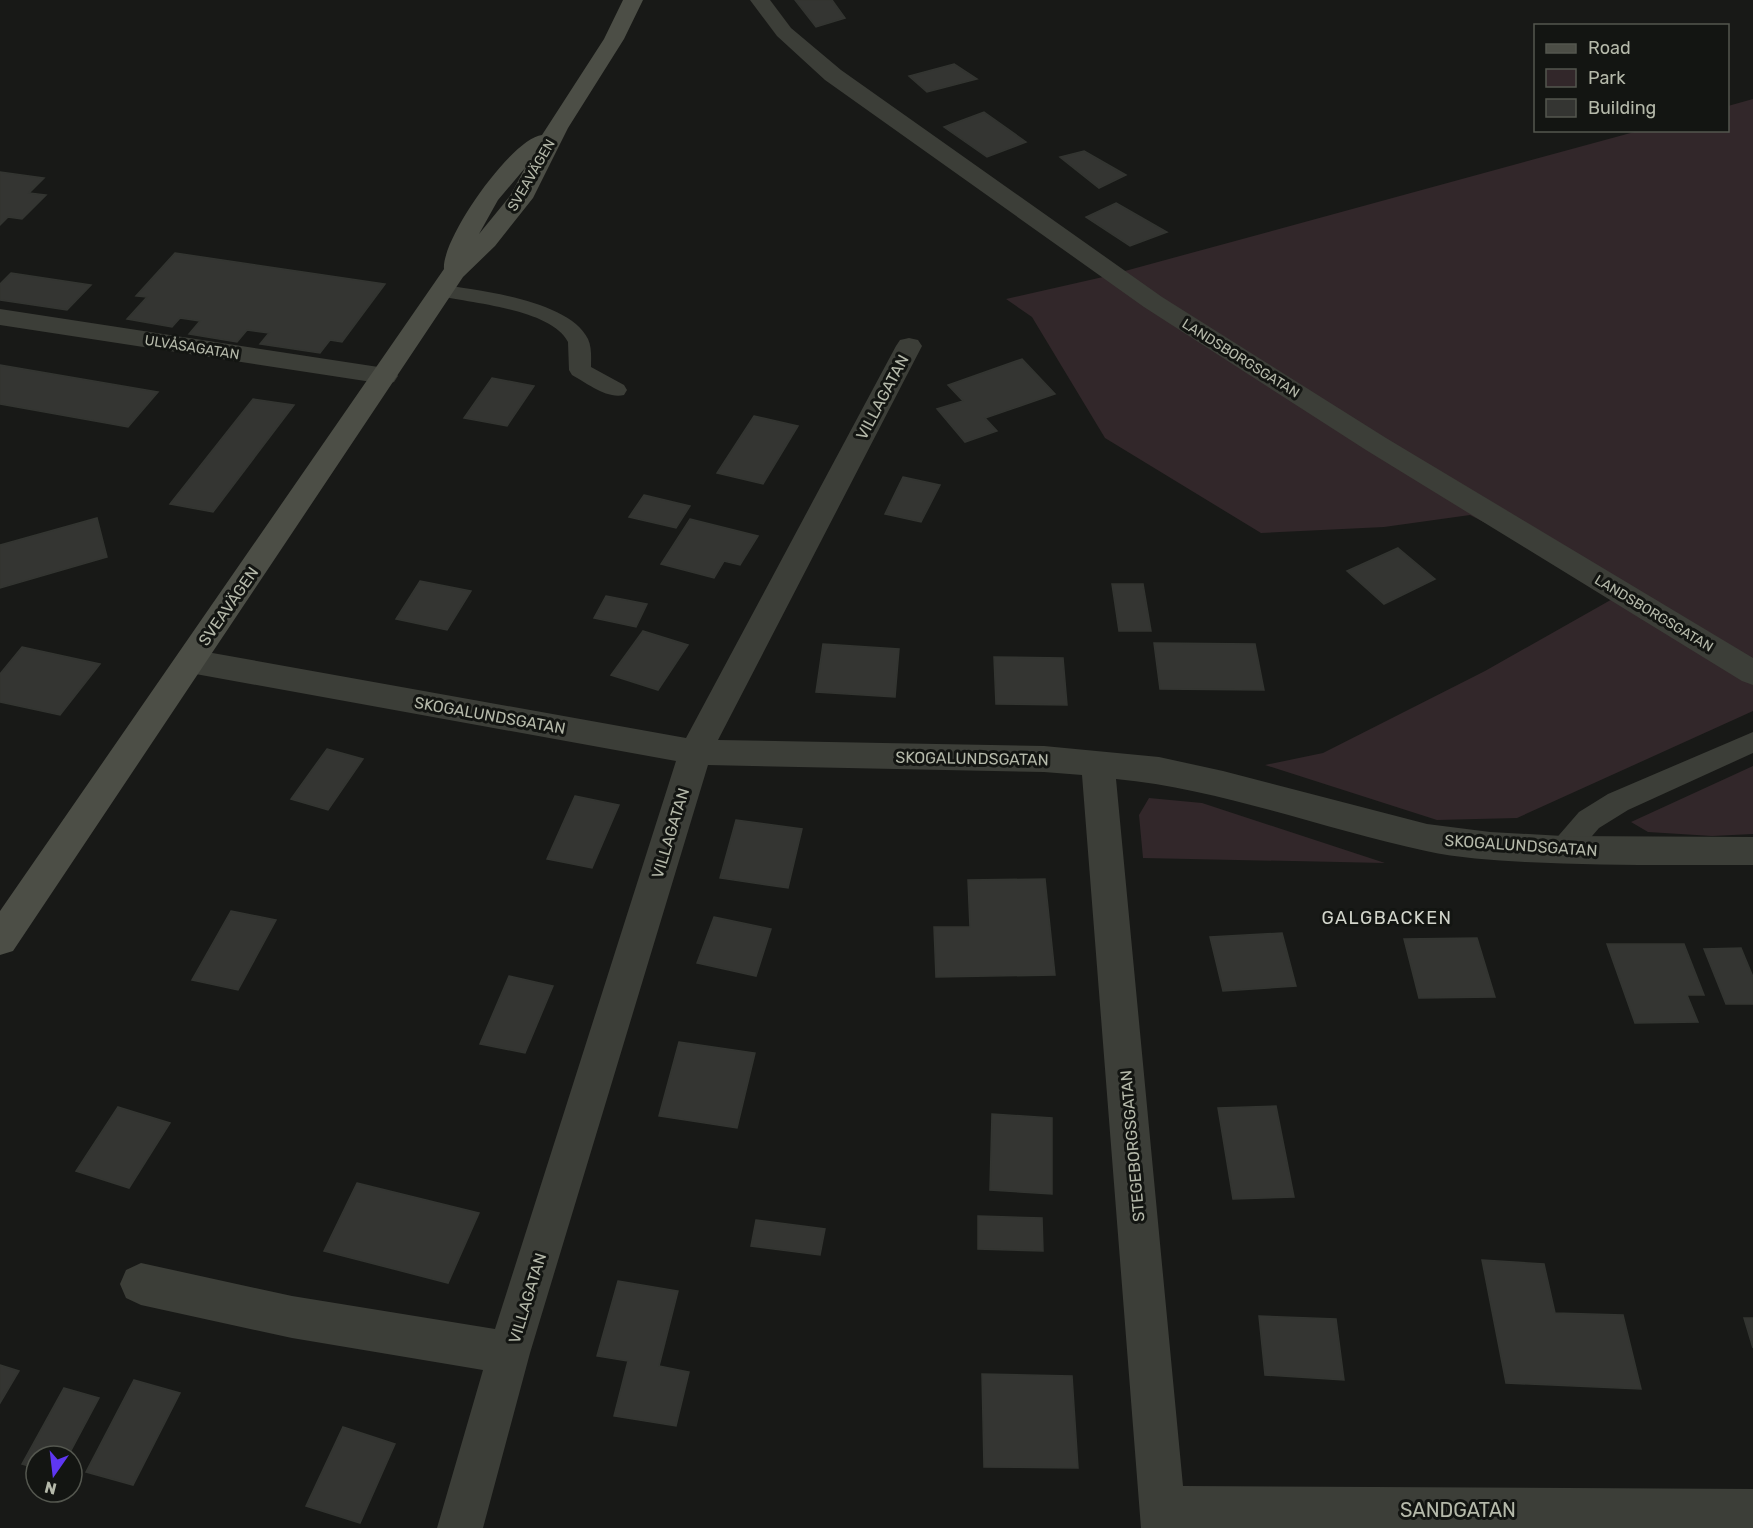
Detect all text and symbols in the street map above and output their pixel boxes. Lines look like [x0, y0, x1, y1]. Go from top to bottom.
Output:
legend [1534, 24, 1729, 132]
text: Road [1588, 37, 1631, 59]
text: Park [1588, 67, 1626, 89]
text: Building [1588, 97, 1656, 119]
street label: SVEAVÄGEN [504, 136, 559, 214]
street label: LANDSBORGSGATAN [1179, 315, 1303, 402]
street label: ULVÅSAGATAN [143, 331, 241, 363]
street label: VILLAGATAN [852, 351, 913, 443]
street label: SVEAVÄGEN [194, 563, 262, 649]
street label: LANDSBORGSGATAN [1591, 571, 1716, 656]
street label: SKOGALUNDSGATAN [413, 693, 567, 738]
street label: SKOGALUNDSGATAN [895, 748, 1049, 769]
street label: VILLAGATAN [648, 786, 693, 881]
street label: SKOGALUNDSGATAN [1444, 831, 1598, 860]
district label: GALGBACKEN [1321, 907, 1453, 929]
street label: STEGEBORGSGATAN [1116, 1069, 1149, 1223]
street label: VILLAGATAN [505, 1251, 550, 1346]
north arrow [24, 1444, 84, 1504]
text: N [43, 1477, 58, 1499]
street label: SANDGATAN [1400, 1498, 1516, 1522]

